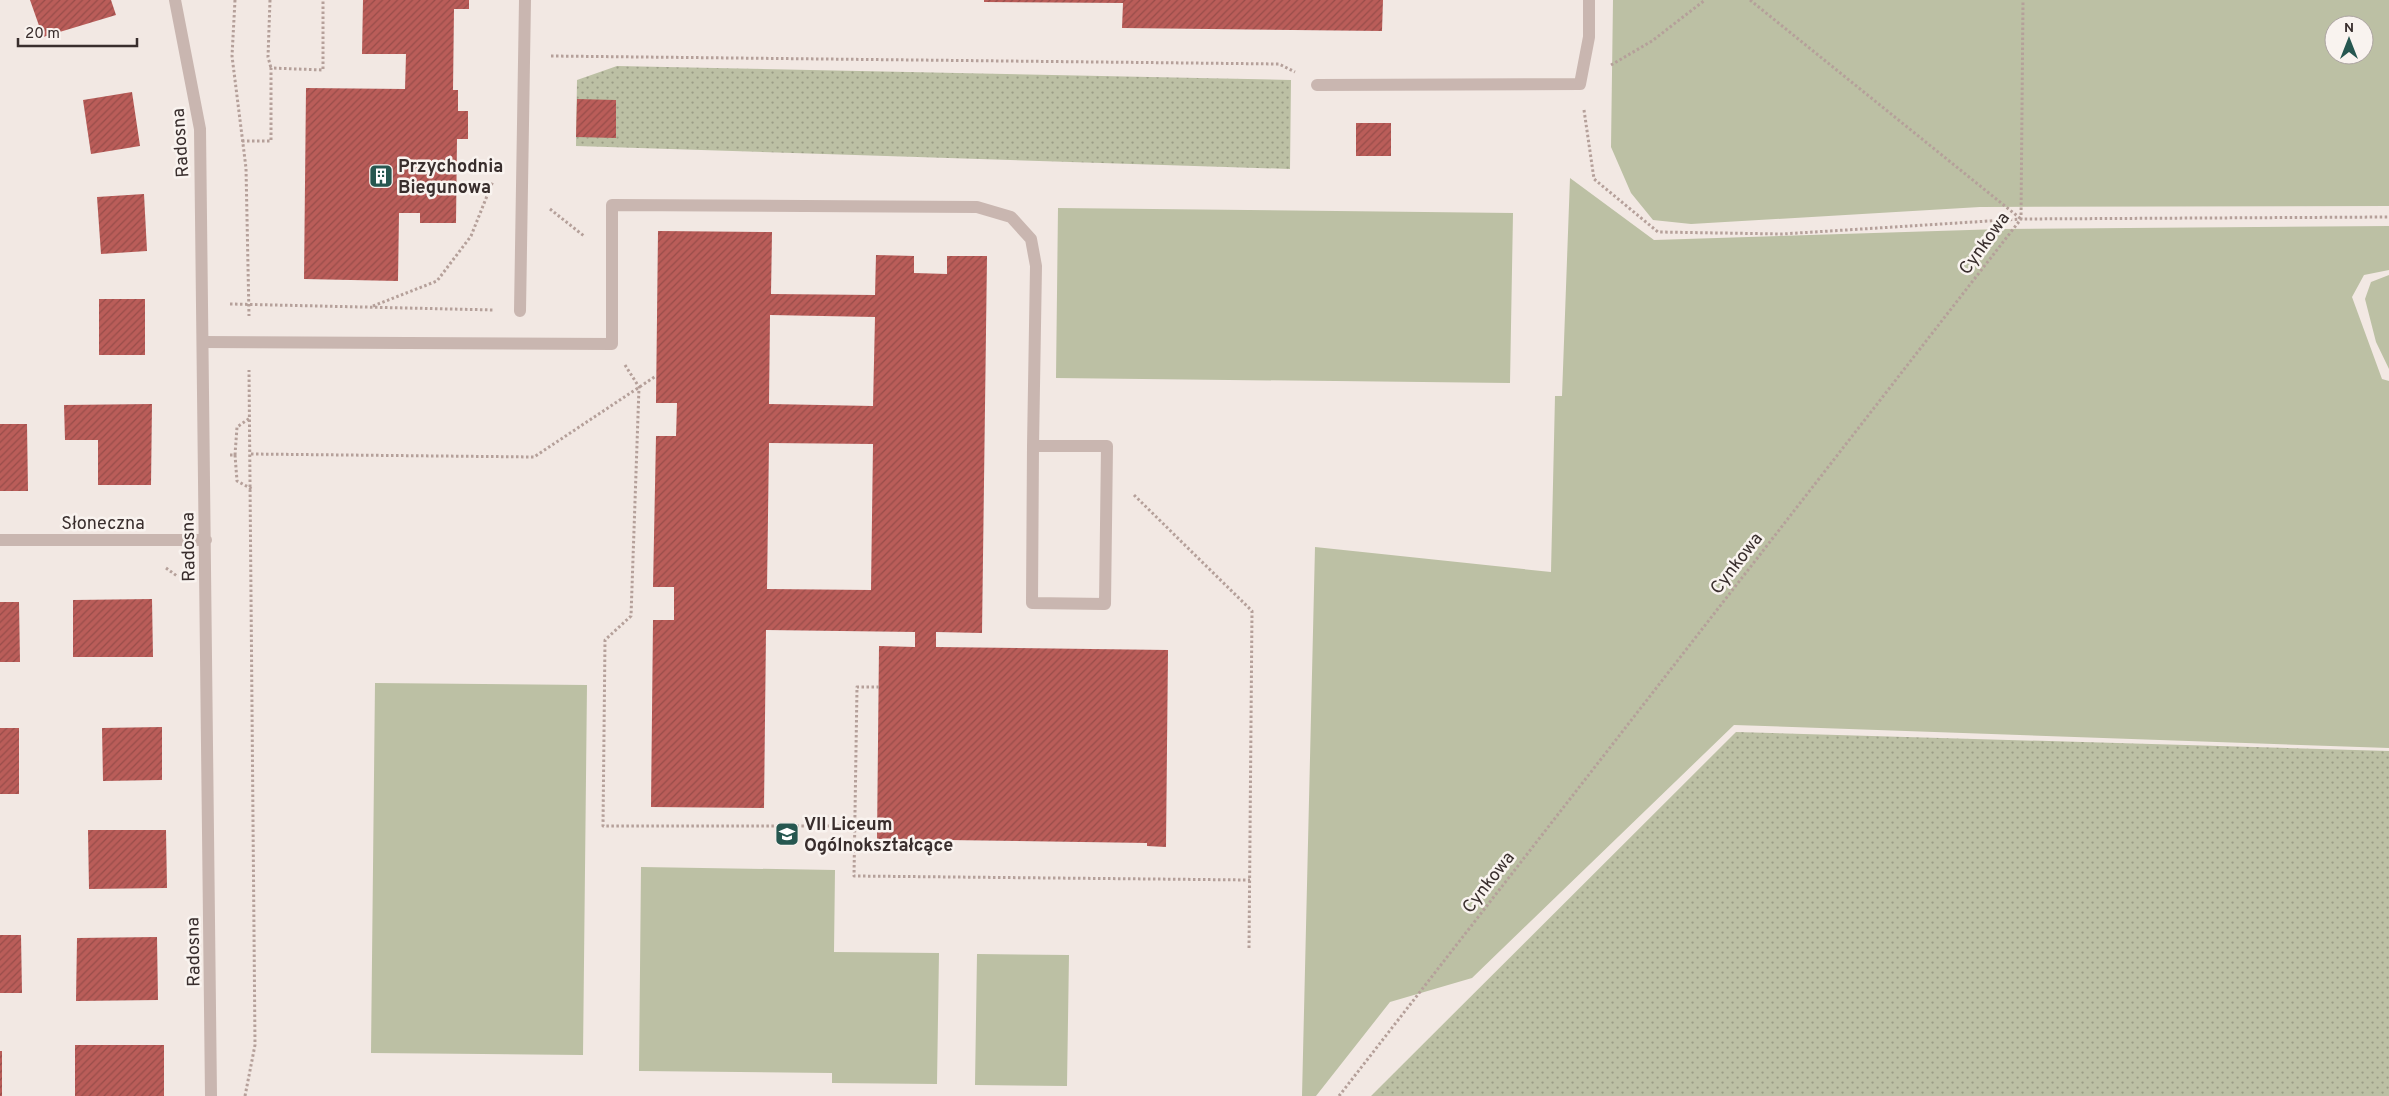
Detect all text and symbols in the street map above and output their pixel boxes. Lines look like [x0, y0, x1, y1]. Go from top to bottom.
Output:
scale bar [18, 15, 136, 47]
north arrow [2324, 15, 2374, 65]
text: N [2344, 20, 2354, 37]
text: 20 m [25, 25, 60, 44]
street label: Radosna [168, 107, 195, 178]
place label: Przychodnia Biegunowa [398, 156, 503, 200]
building icon: Przychodnia Biegunowa [368, 163, 394, 189]
street label: Cynkowa [1955, 208, 2016, 280]
street label: Radosna [177, 512, 202, 582]
street label: Słoneczna [61, 513, 145, 536]
street label: Cynkowa [1706, 528, 1769, 600]
place label: VII Liceum Ogólnokształcące [804, 814, 953, 858]
school or university icon: VII Liceum Ogólnokształcące [774, 821, 800, 847]
street label: Cynkowa [1458, 847, 1521, 919]
street label: Radosna [182, 917, 207, 987]

